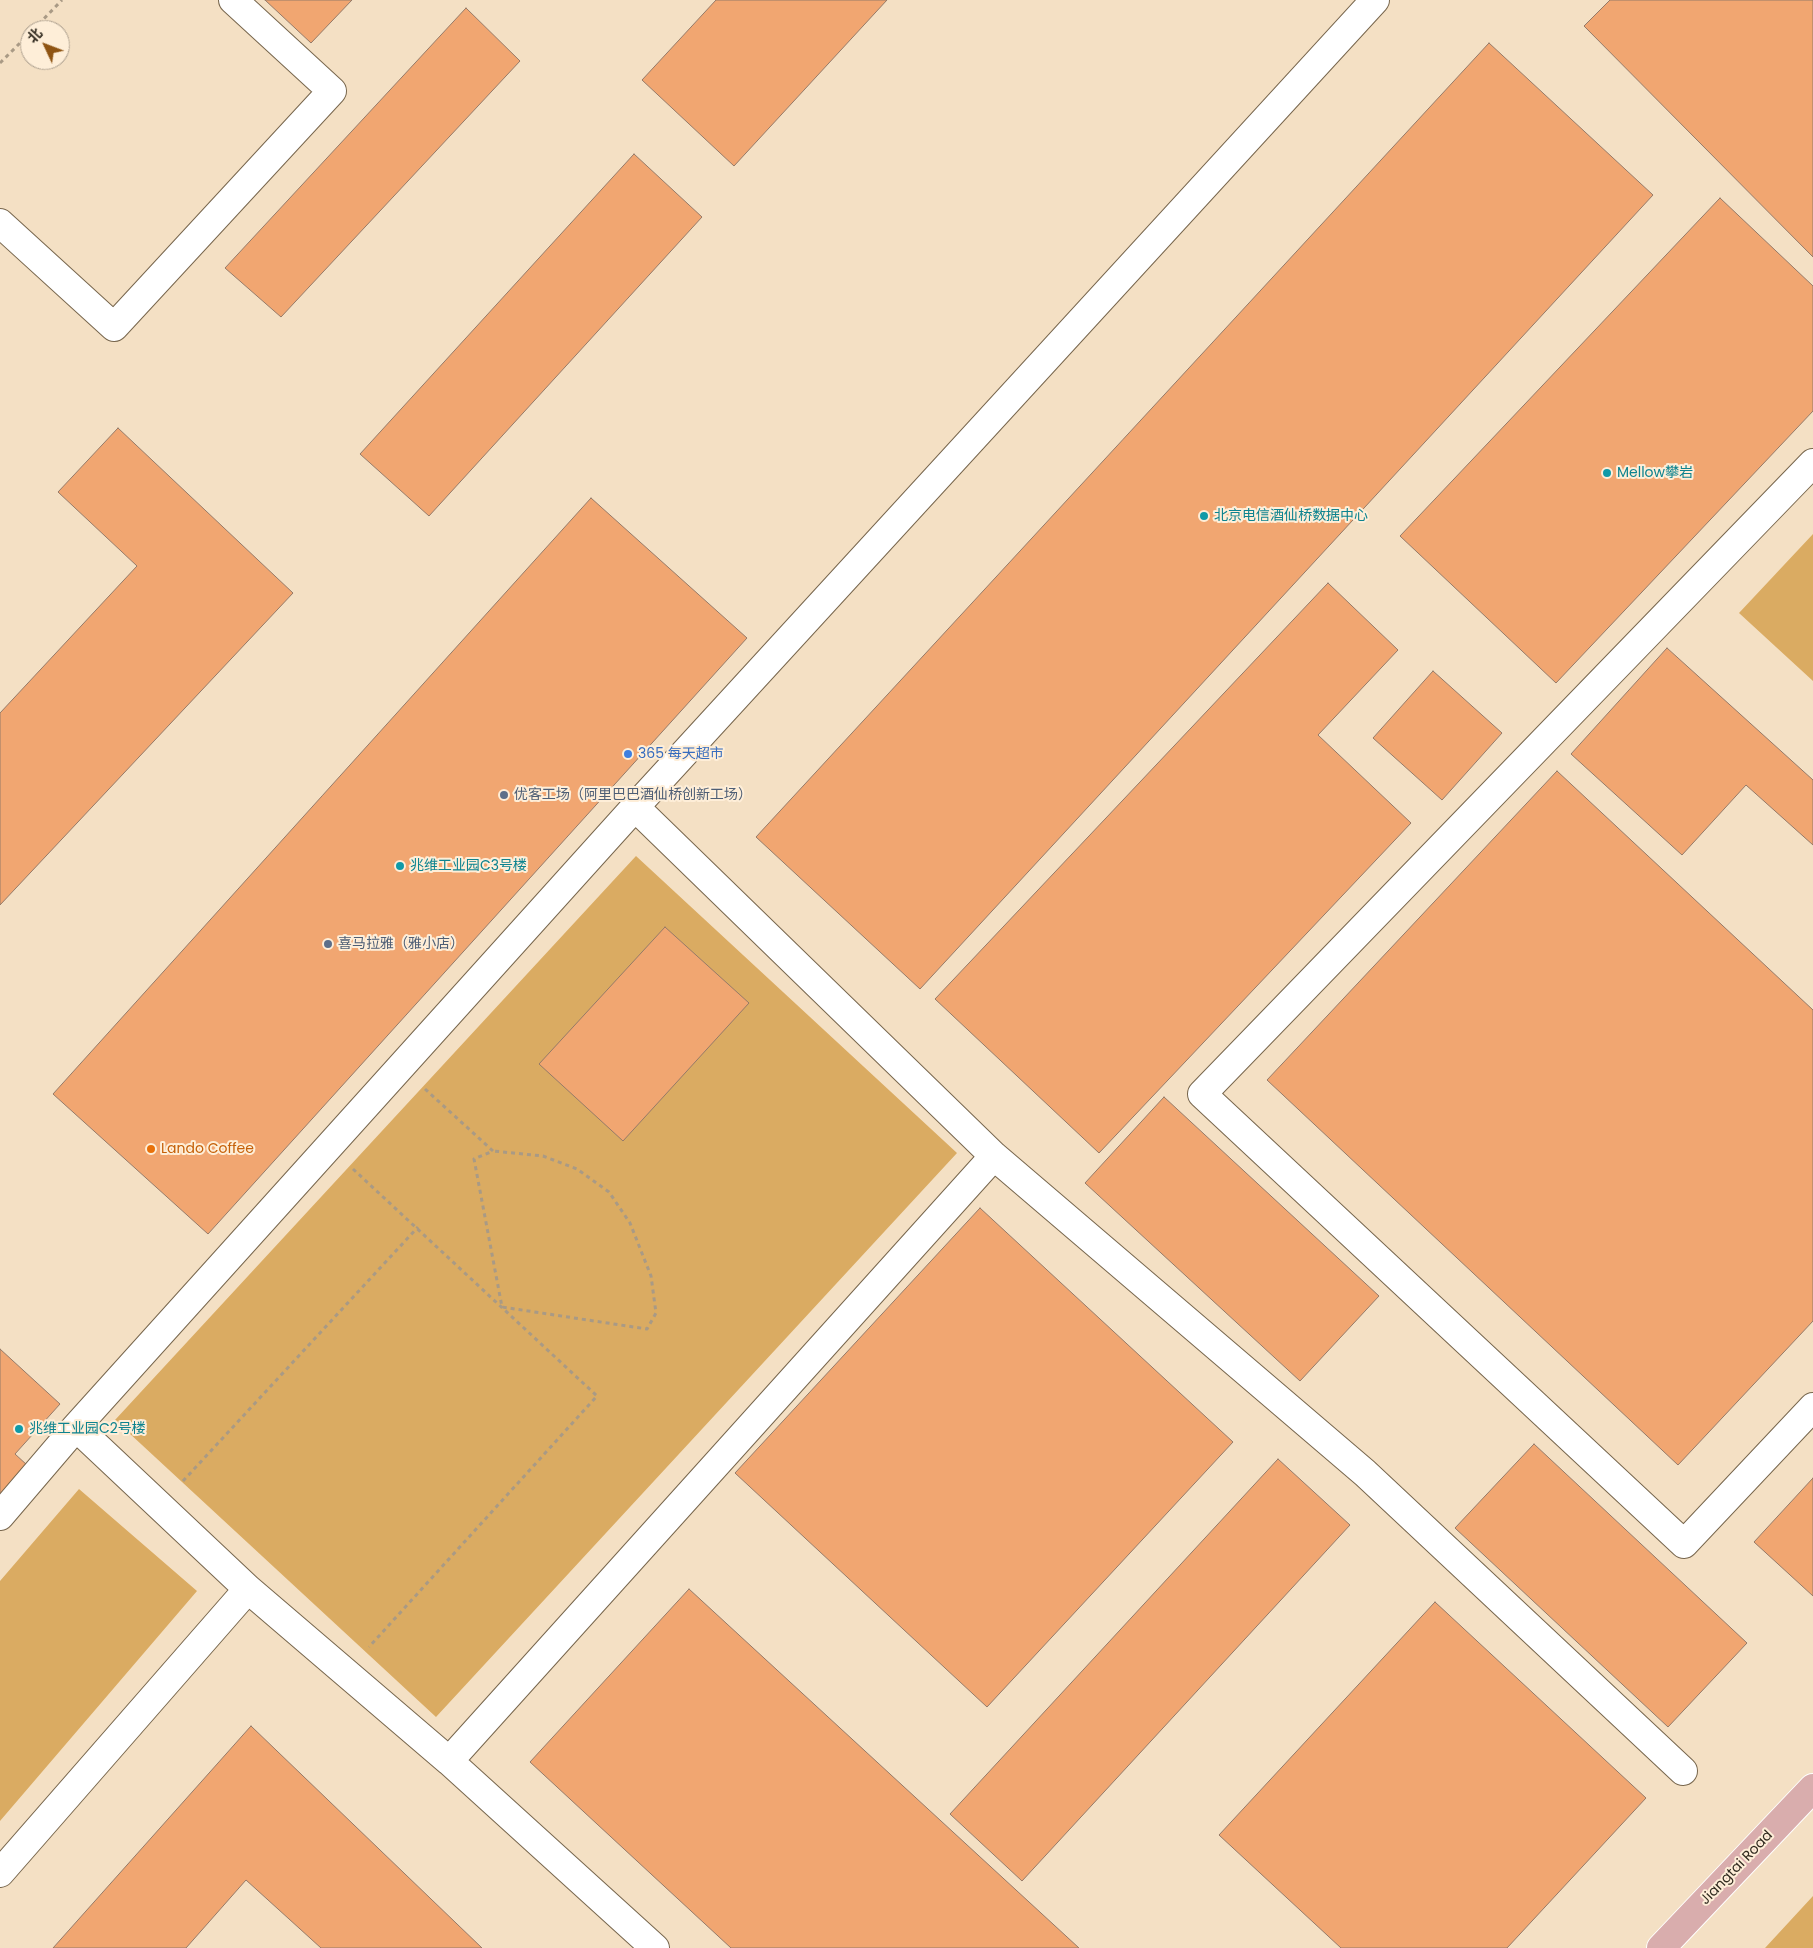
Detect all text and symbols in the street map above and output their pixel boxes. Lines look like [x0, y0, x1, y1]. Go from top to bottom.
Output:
north arrow [20, 20, 70, 70]
text: 北 [23, 24, 47, 47]
place label: Mellow攀岩 [1617, 465, 1693, 481]
marker: Mellow攀岩 [1601, 467, 1613, 479]
place label: 北京电信酒仙桥数据中心 [1214, 508, 1368, 524]
marker: 北京电信酒仙桥数据中心 [1198, 510, 1210, 522]
place label: 365 每天超市 [638, 746, 724, 762]
marker: 365 每天超市 [622, 748, 634, 760]
place label: 优客工场（阿里巴巴酒仙桥创新工场） [514, 787, 752, 803]
marker: 优客工场（阿里巴巴酒仙桥创新工场） [498, 789, 510, 801]
place label: 兆维工业园C3号楼 [410, 858, 527, 874]
marker: 兆维工业园C3号楼 [394, 860, 406, 872]
place label: 喜马拉雅（雅小店） [338, 936, 464, 952]
marker: 喜马拉雅（雅小店） [322, 938, 334, 950]
place label: Lando Coffee [161, 1141, 254, 1157]
marker: Lando Coffee [145, 1143, 157, 1155]
place label: 兆维工业园C2号楼 [29, 1421, 146, 1437]
marker: 兆维工业园C2号楼 [13, 1423, 25, 1435]
street label: Jiangtai Road [1697, 1827, 1777, 1909]

